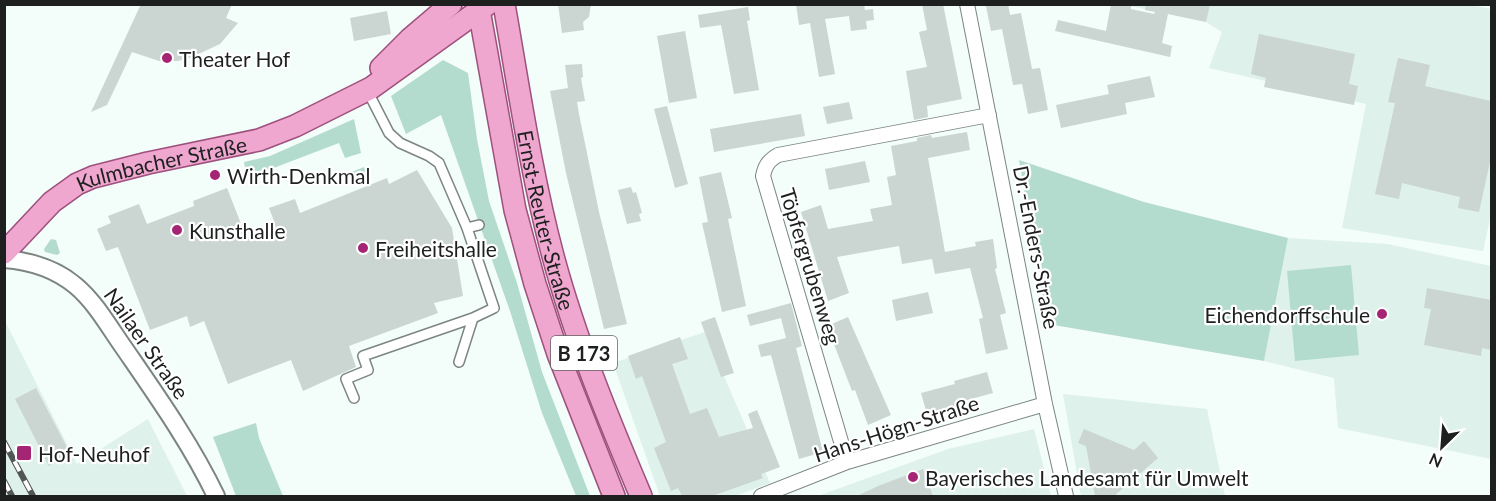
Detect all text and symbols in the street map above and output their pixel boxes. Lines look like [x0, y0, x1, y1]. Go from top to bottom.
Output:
place label: Theater Hof [179, 46, 291, 71]
marker: Theater Hof [160, 51, 174, 65]
street label: Ernst-Reuter-Straße [513, 128, 581, 313]
street label: Kulmbacher Straße [72, 130, 249, 196]
place label: Wirth-Denkmal [227, 163, 370, 188]
street label: Dr.-Enders-Straße [1009, 163, 1065, 331]
marker: Wirth-Denkmal [208, 168, 222, 182]
street label: Töpfergrubenweg [775, 185, 847, 347]
place label: Kunsthalle [189, 218, 286, 243]
marker: Kunsthalle [170, 223, 184, 237]
place label: Freiheitshalle [375, 236, 497, 261]
marker: Freiheitshalle [356, 241, 370, 255]
street label: Nailaer Straße [100, 283, 194, 403]
place label: Eichendorffschule [1204, 302, 1370, 327]
marker: Eichendorffschule [1375, 307, 1389, 321]
road number: B 173 [551, 336, 617, 370]
street label: Hans-Högn-Straße [810, 389, 982, 467]
north arrow [1412, 417, 1472, 477]
place label: Hof-Neuhof [38, 441, 150, 466]
marker: Hof-Neuhof [15, 444, 33, 462]
text: N [1426, 450, 1445, 472]
place label: Bayerisches Landesamt für Umwelt [925, 465, 1249, 490]
marker: Bayerisches Landesamt für Umwelt [906, 470, 920, 484]

